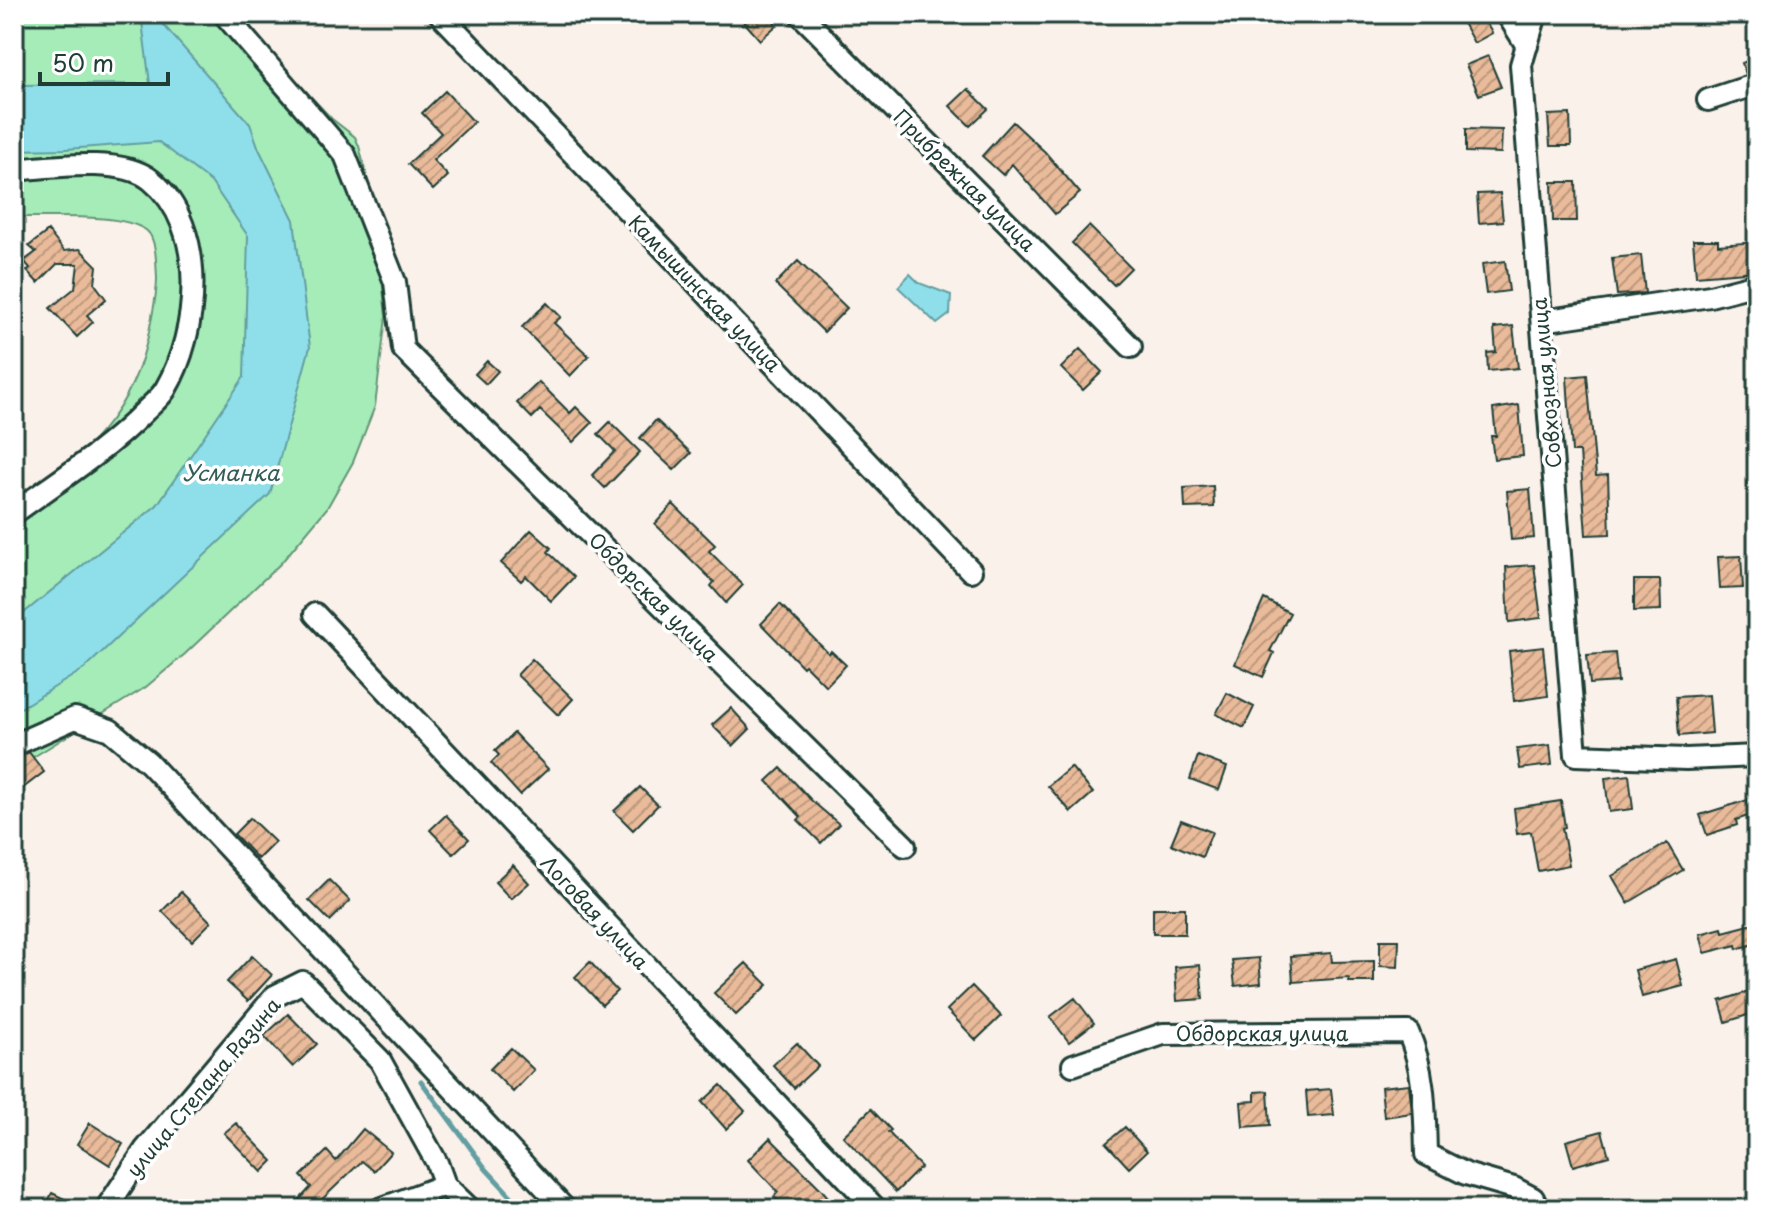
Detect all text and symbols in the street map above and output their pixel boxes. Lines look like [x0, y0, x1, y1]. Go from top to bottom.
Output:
scale bar [40, 36, 168, 86]
text: 50 m [52, 44, 114, 80]
street label: Прибрежная улица [887, 102, 1043, 258]
street label: Камышинская улица [622, 208, 788, 379]
street label: Совхозная улица [1524, 296, 1568, 469]
water label: Усманка [183, 455, 281, 488]
street label: Обдорская улица [582, 525, 726, 669]
street label: Логовая улица [534, 848, 656, 976]
street label: улица Степана Разина [119, 990, 287, 1183]
street label: Обдорская улица [1176, 1018, 1349, 1048]

